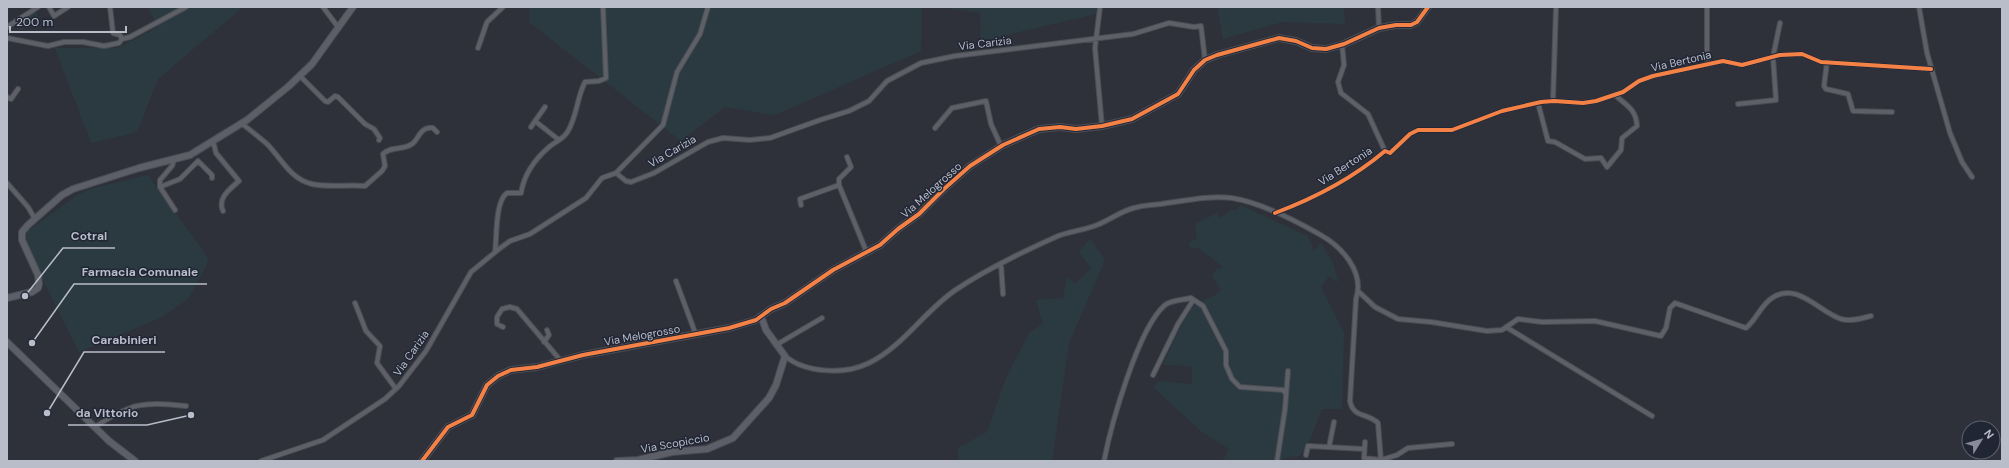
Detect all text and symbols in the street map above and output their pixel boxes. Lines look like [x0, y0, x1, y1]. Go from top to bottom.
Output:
scale bar [10, 8, 126, 34]
text: 200 m [16, 14, 53, 30]
street label: Via Carizia [958, 33, 1012, 53]
street label: Via Bertonia [1649, 47, 1713, 75]
street label: Via Carizia [645, 132, 699, 170]
street label: Via Bertonia [1315, 143, 1375, 189]
street label: Via Melogrosso [898, 159, 964, 221]
callout: Cotral [63, 224, 115, 248]
text: Cotral [71, 228, 107, 244]
callout: Farmacia Comunale [74, 260, 207, 284]
text: Farmacia Comunale [82, 264, 198, 280]
street label: Via Melogrosso [603, 321, 681, 349]
street label: Via Carizia [390, 327, 432, 379]
callout: Carabinieri [84, 328, 165, 352]
text: Carabinieri [91, 332, 157, 348]
callout: da Vittorio [68, 401, 147, 425]
text: da Vittorio [76, 405, 138, 421]
north arrow [1961, 420, 2001, 460]
text: N [1981, 427, 1997, 441]
street label: Via Scopiccio [640, 430, 710, 456]

